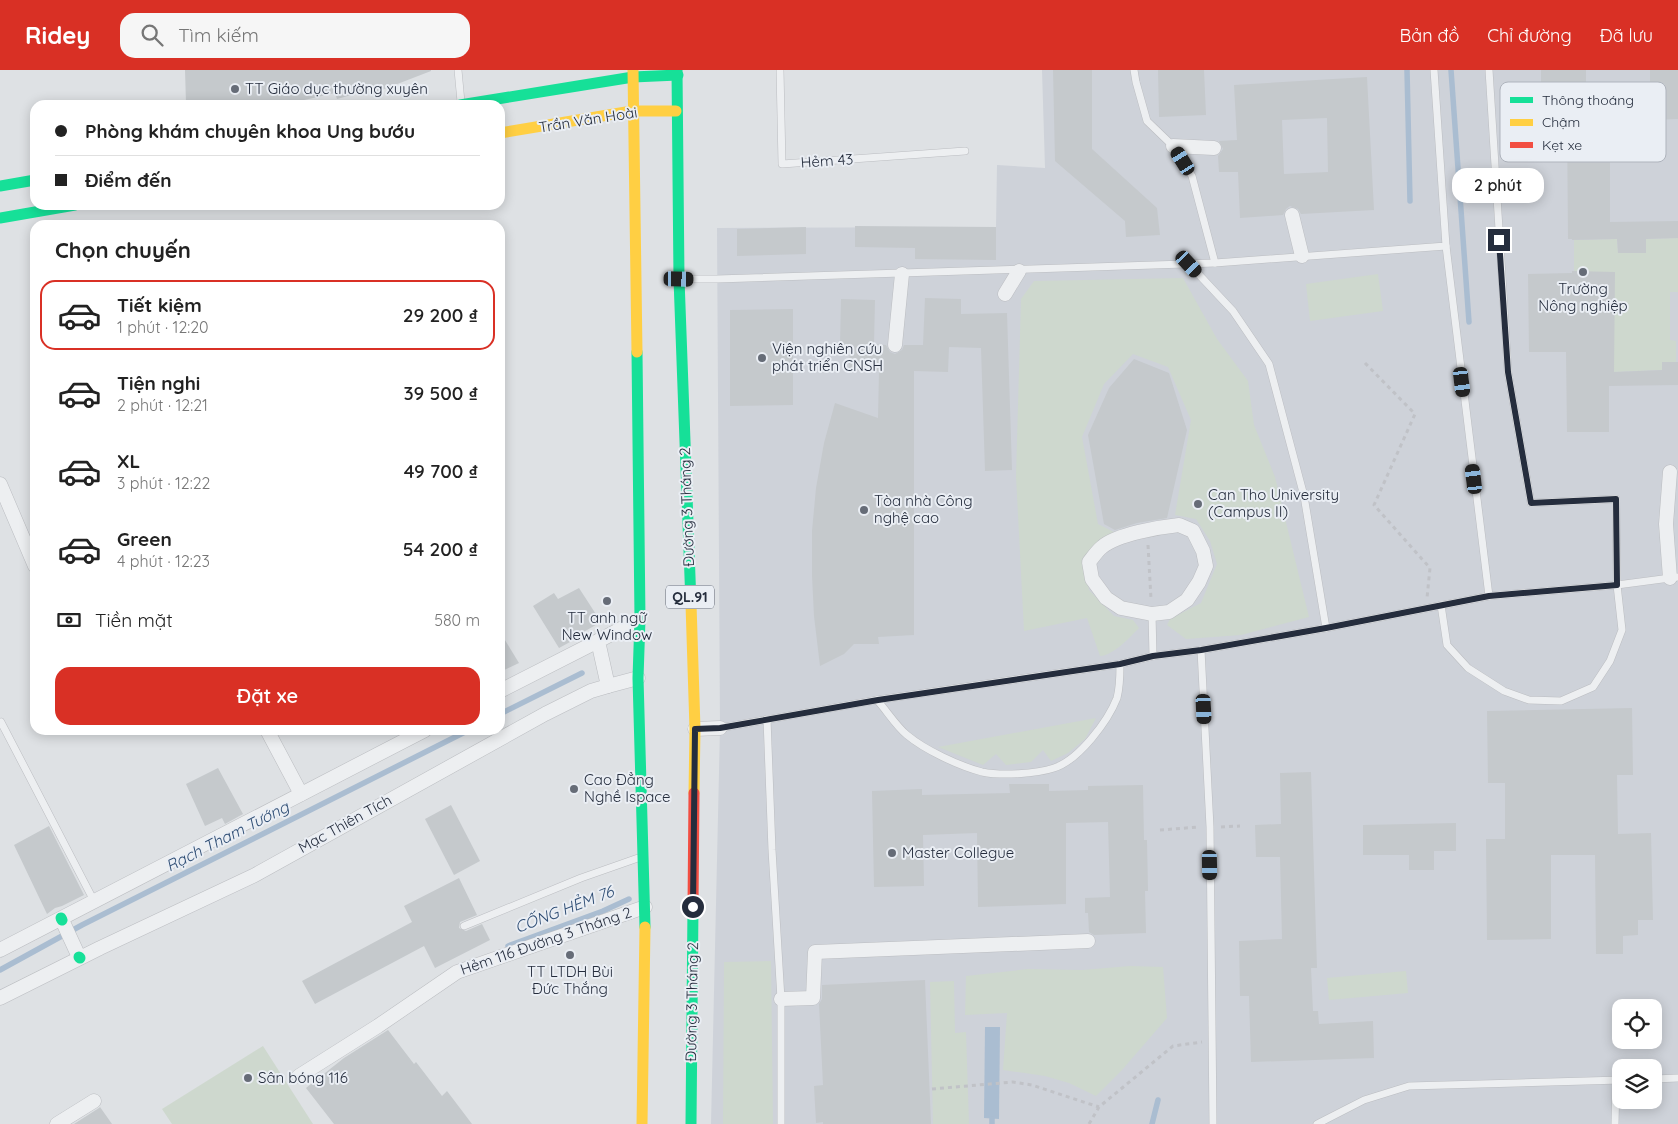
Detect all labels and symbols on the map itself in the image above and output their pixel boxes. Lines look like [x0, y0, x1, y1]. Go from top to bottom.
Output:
place label: TT Giáo dục thường xuyên [245, 79, 428, 98]
legend [1500, 82, 1666, 162]
marker: TT Giáo dục thường xuyên [229, 83, 241, 95]
text: Thông thoáng [1542, 91, 1634, 109]
street label: Trần Văn Hoài [537, 102, 638, 137]
text: Chậm [1542, 113, 1580, 131]
text: Kẹt xe [1542, 136, 1582, 154]
car [1168, 144, 1197, 178]
street label: Hẻm 43 [800, 149, 854, 172]
callout: 2 phút [1453, 168, 1545, 202]
route end [1488, 229, 1510, 251]
car [1173, 248, 1204, 280]
marker: Trường Nông nghiệp [1577, 266, 1589, 278]
car [663, 271, 694, 287]
place label: Trường Nông nghiệp [1538, 279, 1628, 315]
place label: Viện nghiên cứu phát triển CNSH [772, 339, 883, 375]
marker: Viện nghiên cứu phát triển CNSH [756, 352, 768, 364]
car [1452, 366, 1471, 398]
street label: Đường 3 Tháng 2 [675, 447, 698, 567]
car [1464, 463, 1483, 495]
place label: Can Tho University (Campus II) [1208, 485, 1339, 521]
place label: Tòa nhà Công nghệ cao [874, 491, 973, 527]
marker: Can Tho University (Campus II) [1192, 498, 1204, 510]
marker: Tòa nhà Công nghệ cao [858, 504, 870, 516]
road number: QL.91 [666, 586, 714, 608]
marker: TT anh ngữ New Window [601, 595, 613, 607]
place label: TT anh ngữ New Window [562, 608, 652, 644]
car [1195, 694, 1212, 724]
place label: Cao Đẳng Nghề Ispace [584, 770, 671, 806]
marker: Cao Đẳng Nghề Ispace [568, 783, 580, 795]
street label: Mạc Thiên Tích [295, 790, 395, 857]
water label: Rạch Tham Tướng [162, 796, 293, 876]
place label: Master Collegue [902, 843, 1014, 862]
marker: Master Collegue [886, 847, 898, 859]
car [1202, 850, 1217, 880]
water label: CỐNG HẺM 76 [512, 880, 618, 937]
route start [682, 896, 704, 918]
street label: Hẻm 116 Đường 3 Tháng 2 [458, 902, 634, 979]
street label: Đường 3 Tháng 2 [681, 942, 702, 1062]
marker: TT LTDH Bùi Đức Thắng [564, 949, 576, 961]
place label: TT LTDH Bùi Đức Thắng [527, 962, 613, 998]
place label: Sân bóng 116 [258, 1068, 348, 1087]
marker: Sân bóng 116 [242, 1072, 254, 1084]

